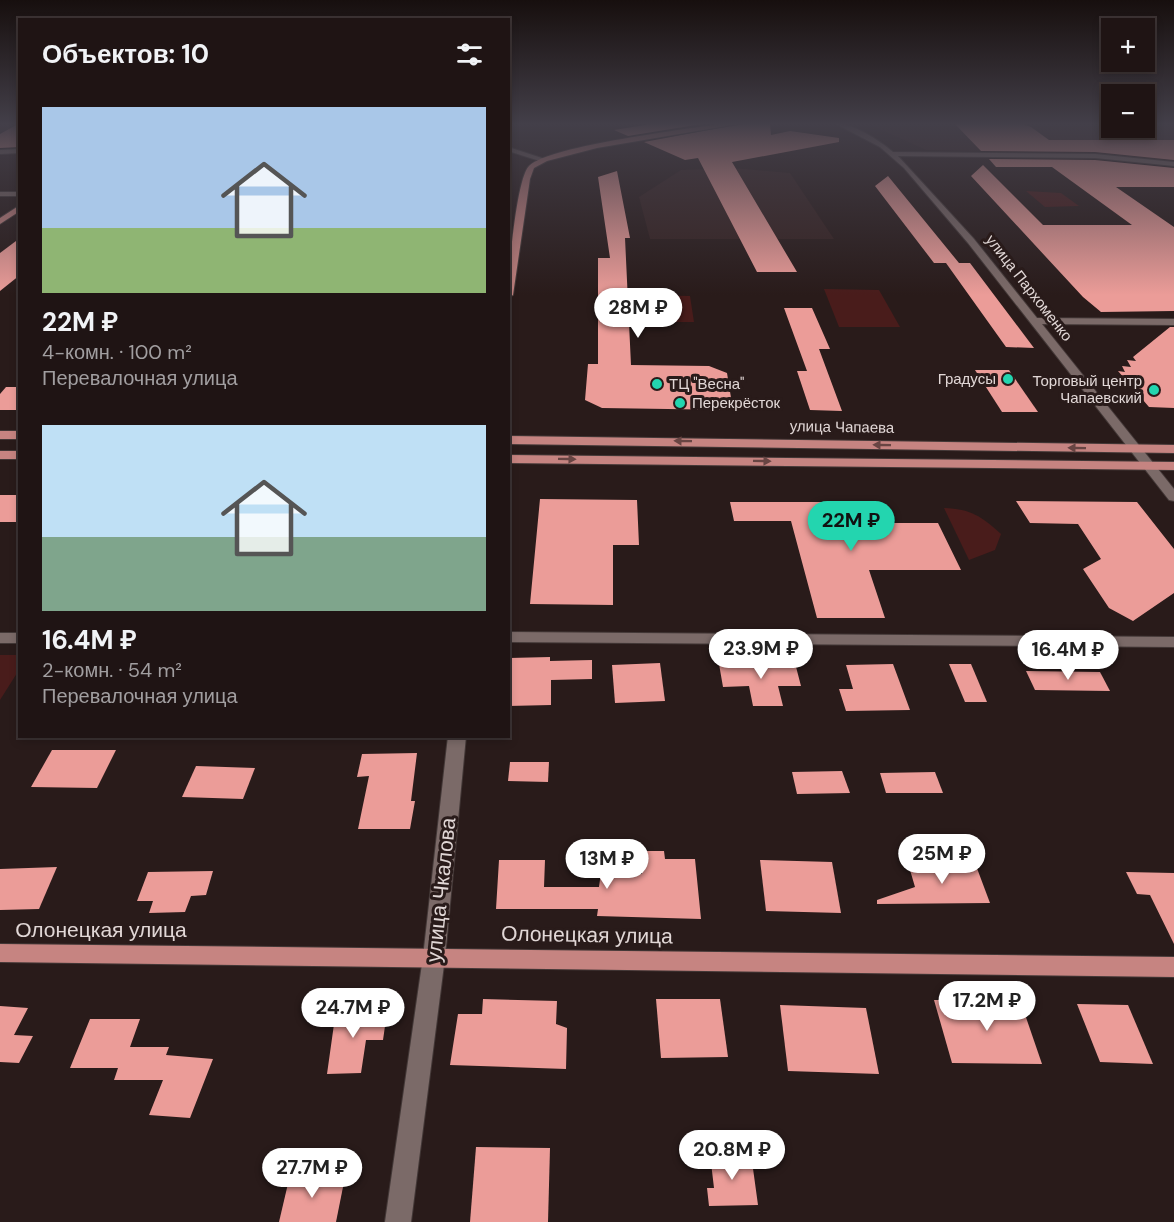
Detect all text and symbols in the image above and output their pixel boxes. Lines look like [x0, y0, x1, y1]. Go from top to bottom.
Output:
map controls [1101, 18, 1155, 138]
button: + [1101, 18, 1155, 72]
text: Объектов: 10 [42, 37, 209, 71]
icon: filters [453, 38, 486, 71]
button: − [1101, 84, 1155, 138]
icon: home [210, 146, 318, 254]
street label: улица Пархоменко [981, 231, 1077, 345]
pin: 28M ₽ [596, 288, 680, 339]
text: 28M ₽ [608, 294, 668, 320]
text: 22M ₽ [42, 305, 118, 339]
text: 4-комн. · 100 m² [42, 339, 192, 365]
text: Перевалочная улица [42, 365, 238, 391]
place label: Градусы [938, 369, 996, 389]
place label: Торговый центр Чапаевский [1032, 371, 1142, 408]
marker: Градусы [1001, 372, 1015, 386]
place label: ТЦ "Весна" [669, 374, 744, 394]
marker: ТЦ "Весна" [650, 377, 664, 391]
marker: Торговый центр Чапаевский [1147, 383, 1161, 397]
place label: Перекрёсток [692, 393, 781, 413]
marker: Перекрёсток [673, 396, 687, 410]
street label: улица Чапаева [790, 416, 895, 438]
one-way arrow [673, 436, 692, 446]
one-way arrow [873, 440, 892, 449]
one-way arrow [1067, 443, 1086, 453]
one-way arrow [557, 454, 576, 464]
one-way arrow [752, 456, 771, 466]
icon: home [210, 464, 318, 572]
pin: 22M ₽ [809, 501, 893, 552]
text: 22M ₽ [822, 507, 880, 533]
text: 16.4M ₽ [42, 623, 137, 657]
pin: 23.9M ₽ [706, 629, 816, 680]
pin: 16.4M ₽ [1013, 630, 1123, 681]
text: 23.9M ₽ [723, 635, 799, 661]
text: 16.4M ₽ [1032, 636, 1104, 662]
text: 2-комн. · 54 m² [42, 657, 182, 683]
text: Перевалочная улица [42, 683, 238, 709]
street label: улица Чкалова [419, 816, 463, 964]
pin: 25M ₽ [900, 834, 984, 885]
pin: 13M ₽ [565, 839, 649, 890]
text: 25M ₽ [912, 840, 972, 866]
text: 13M ₽ [580, 845, 634, 871]
street label: Олонецкая улица [15, 916, 187, 944]
street label: Олонецкая улица [501, 920, 673, 951]
pin: 17.2M ₽ [932, 981, 1042, 1032]
text: 17.2M ₽ [953, 987, 1021, 1013]
pin: 24.7M ₽ [298, 988, 408, 1039]
text: 24.7M ₽ [315, 994, 391, 1020]
pin: 20.8M ₽ [677, 1130, 787, 1181]
text: 20.8M ₽ [693, 1136, 771, 1162]
pin: 27.7M ₽ [257, 1148, 367, 1199]
text: 27.7M ₽ [276, 1154, 348, 1180]

